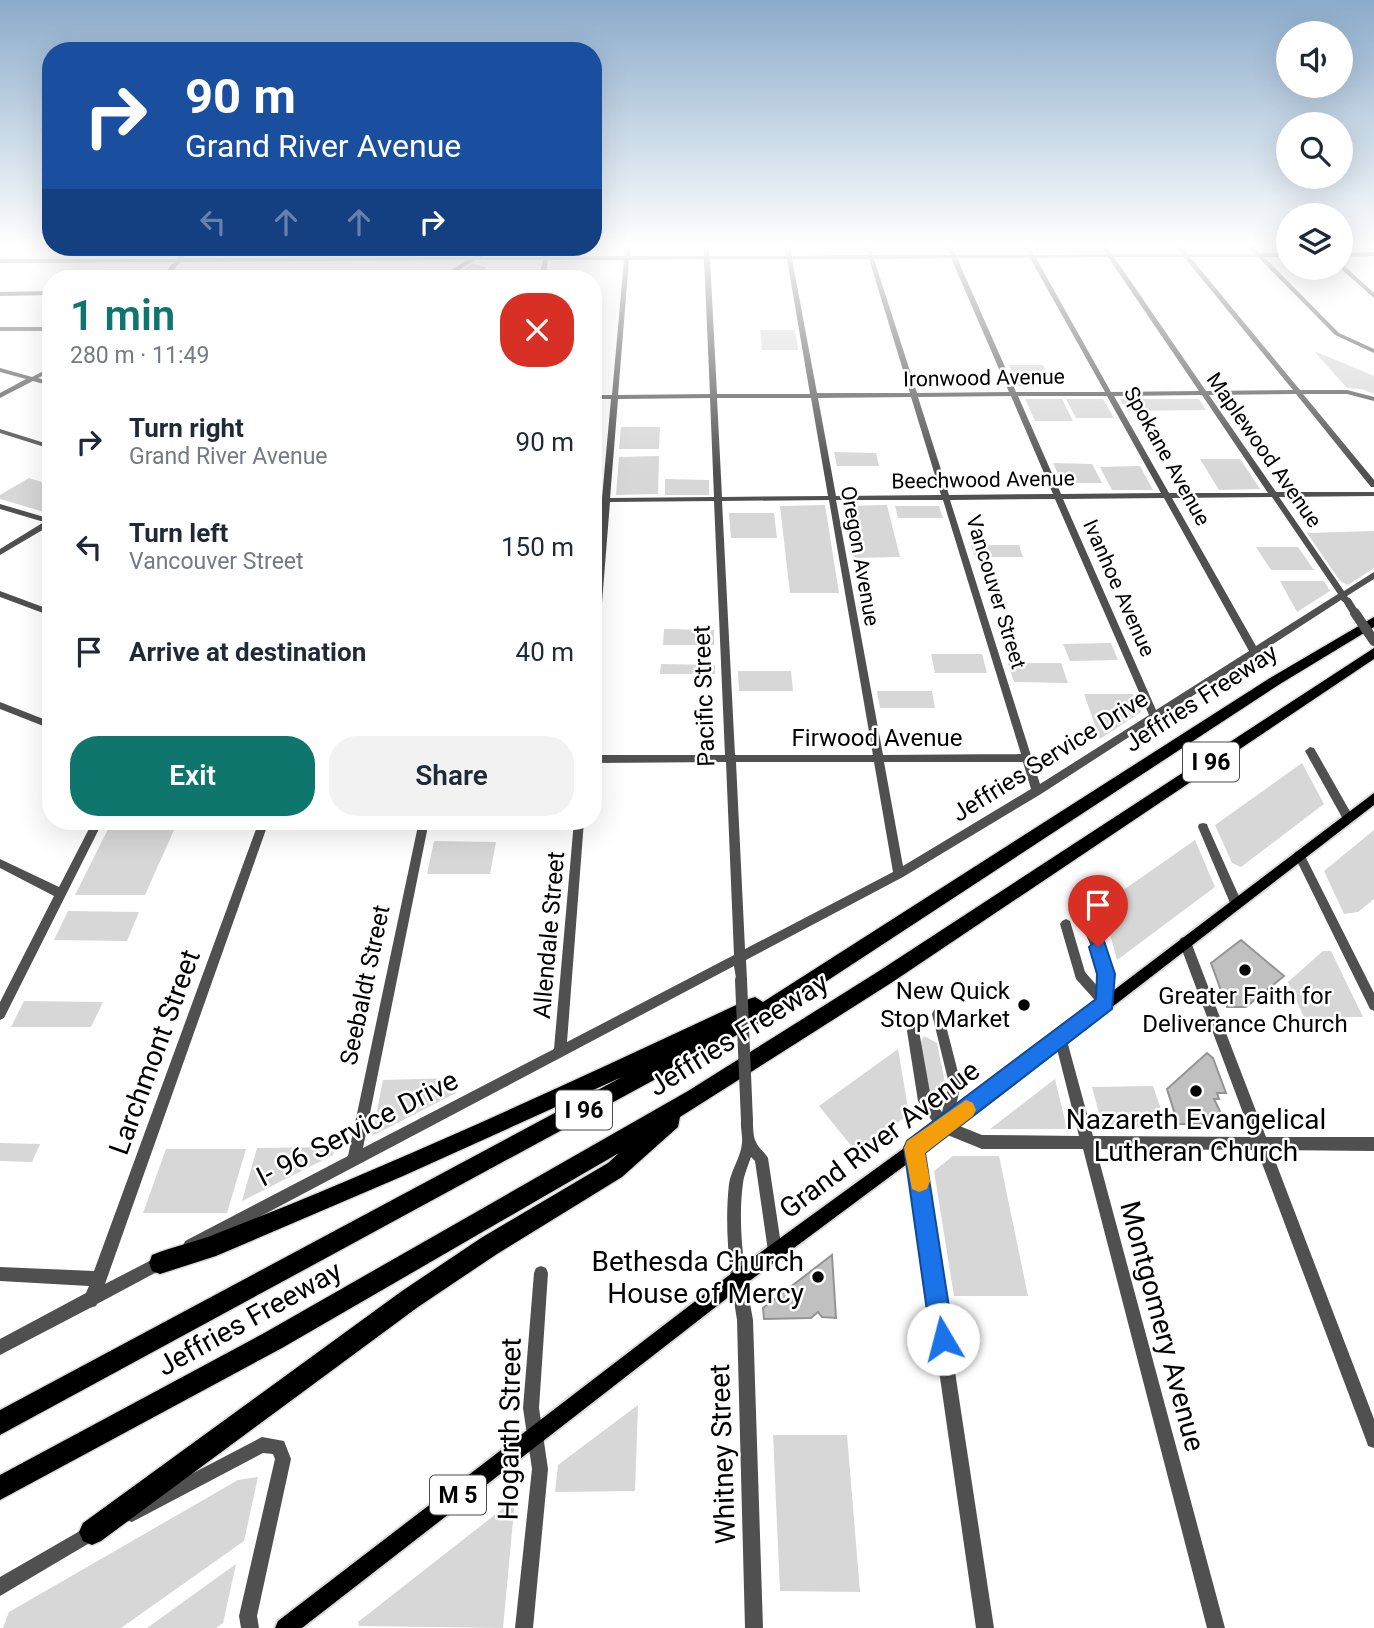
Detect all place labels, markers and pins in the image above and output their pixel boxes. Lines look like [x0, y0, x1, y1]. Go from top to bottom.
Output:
pin [1068, 875, 1128, 947]
marker: Greater Faith for Deliverance Church [1237, 962, 1253, 978]
place label: New Quick Stop Market [880, 977, 1011, 1033]
place label: Greater Faith for Deliverance Church [1142, 982, 1348, 1038]
marker: New Quick Stop Market [1016, 997, 1032, 1013]
marker: Nazareth Evangelical Lutheran Church [1188, 1083, 1204, 1099]
place label: Nazareth Evangelical Lutheran Church [1066, 1103, 1326, 1168]
place label: Bethesda Church House of Mercy [591, 1245, 804, 1310]
marker: Bethesda Church House of Mercy [810, 1269, 826, 1285]

